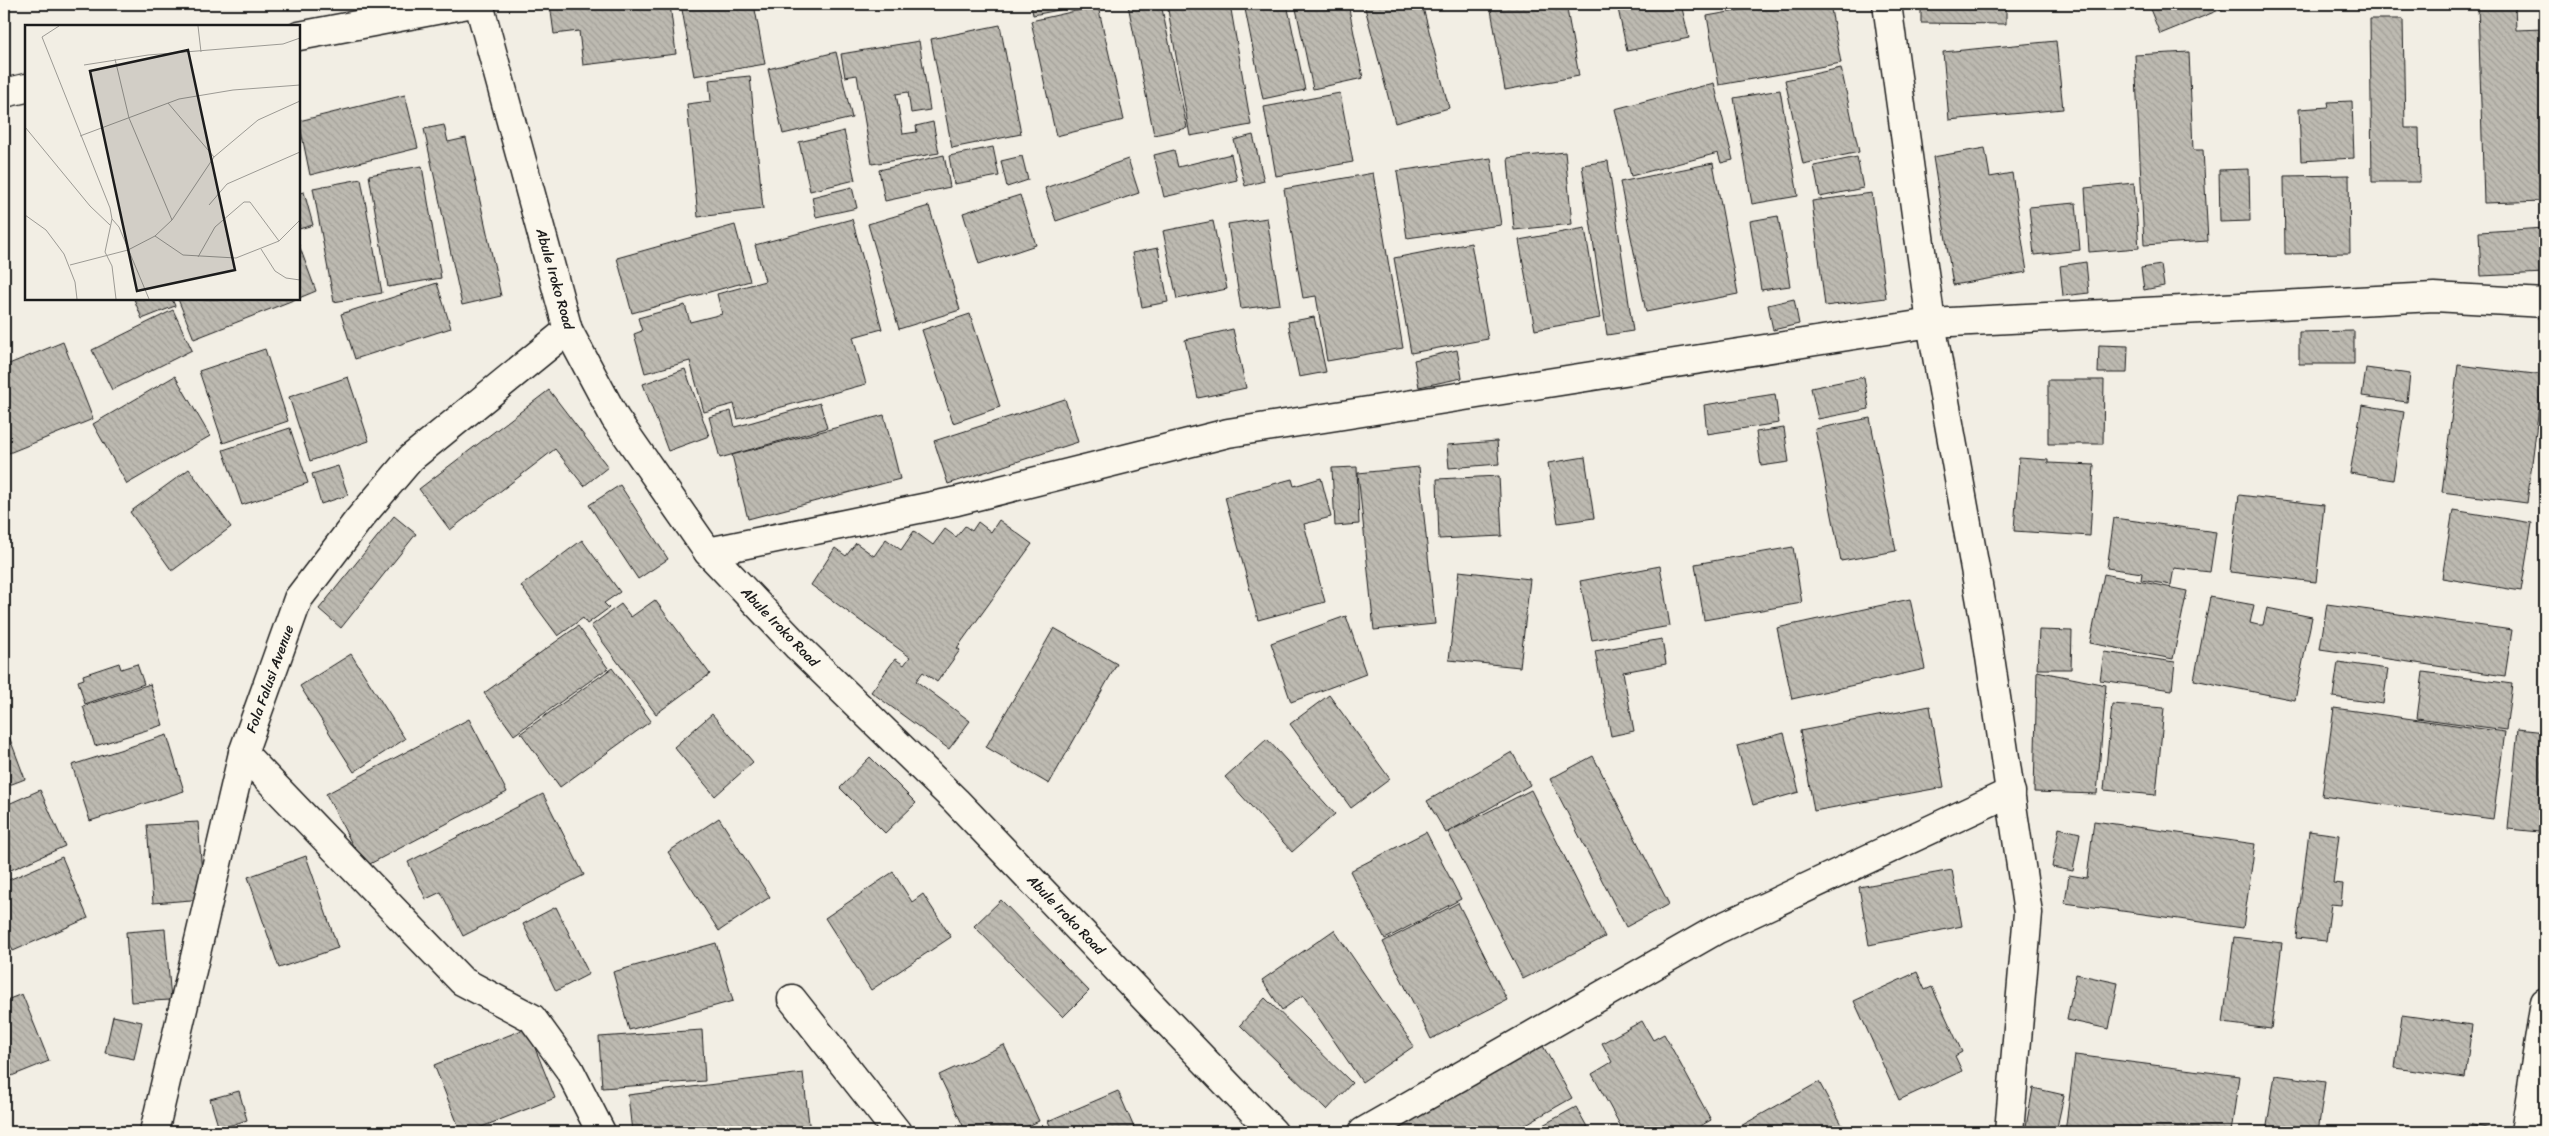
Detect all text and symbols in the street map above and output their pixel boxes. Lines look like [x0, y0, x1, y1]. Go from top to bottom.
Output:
inset map [25, 25, 300, 300]
street label: Abule Iroko Road [528, 224, 582, 334]
street label: Abule Iroko Road [734, 580, 826, 674]
street label: Fola Falusi Avenue [239, 621, 301, 737]
street label: Abule Iroko Road [1020, 868, 1112, 962]

